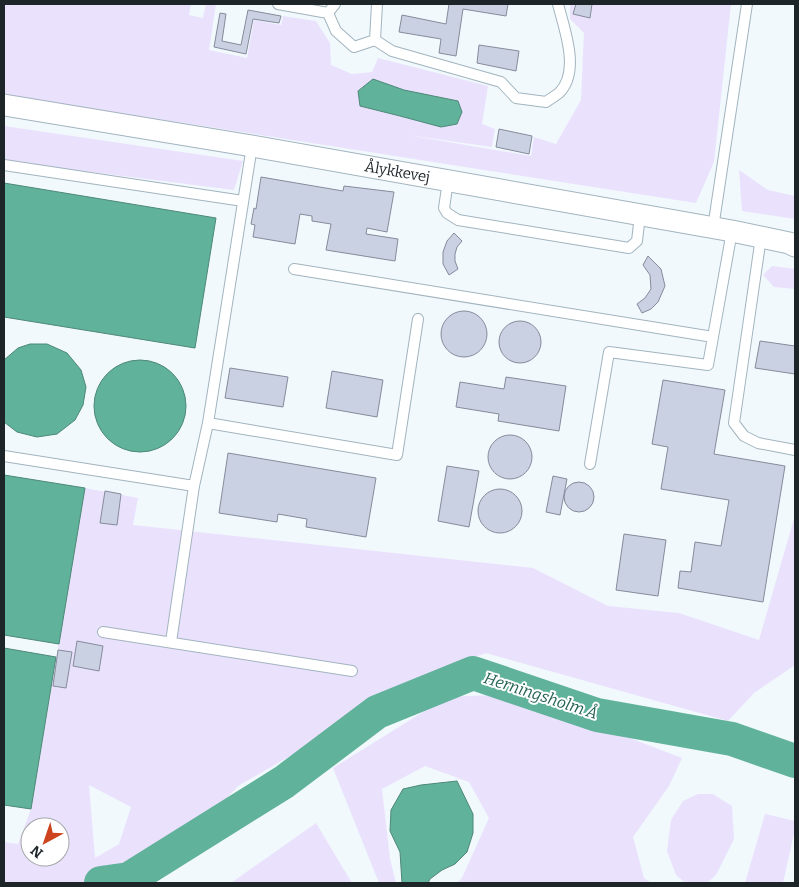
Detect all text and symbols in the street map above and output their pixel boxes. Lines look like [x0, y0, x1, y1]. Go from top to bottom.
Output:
street label: Ålykkevej [363, 157, 432, 186]
water label: Herningsholm Å [482, 667, 601, 723]
north arrow [20, 817, 70, 867]
text: N [27, 841, 47, 862]

